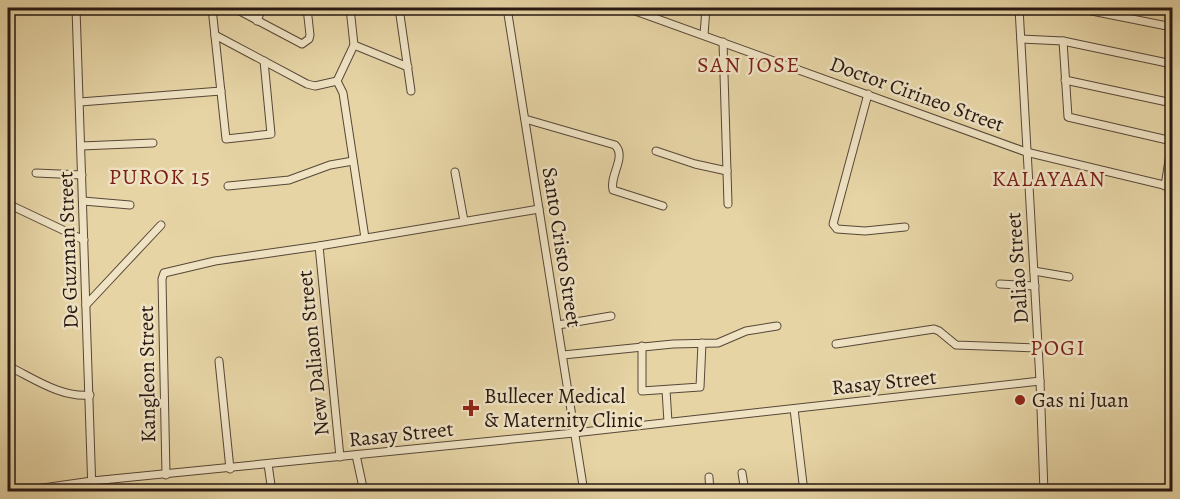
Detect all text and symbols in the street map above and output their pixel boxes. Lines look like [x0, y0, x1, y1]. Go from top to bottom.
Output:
street label: Doctor Cirineo Street [826, 49, 1008, 139]
district label: SAN JOSE [697, 50, 801, 80]
district label: PUROK 15 [109, 162, 211, 192]
district label: KALAYAAN [992, 164, 1106, 194]
street label: Santo Cristo Street [536, 165, 588, 329]
street label: De Guzman Street [51, 171, 85, 329]
street label: Daliao Street [999, 211, 1035, 325]
street label: New Daliaon Street [290, 269, 336, 437]
street label: Kangleon Street [132, 305, 162, 443]
district label: POGI [1030, 333, 1086, 363]
street label: Rasay Street [830, 363, 938, 401]
place label: Bullecer Medical & Maternity Clinic [484, 382, 643, 434]
place label: Gas ni Juan [1032, 386, 1129, 414]
marker: Gas ni Juan [1013, 393, 1027, 407]
marker: Bullecer Medical & Maternity Clinic [462, 399, 480, 417]
street label: Rasay Street [347, 415, 455, 453]

